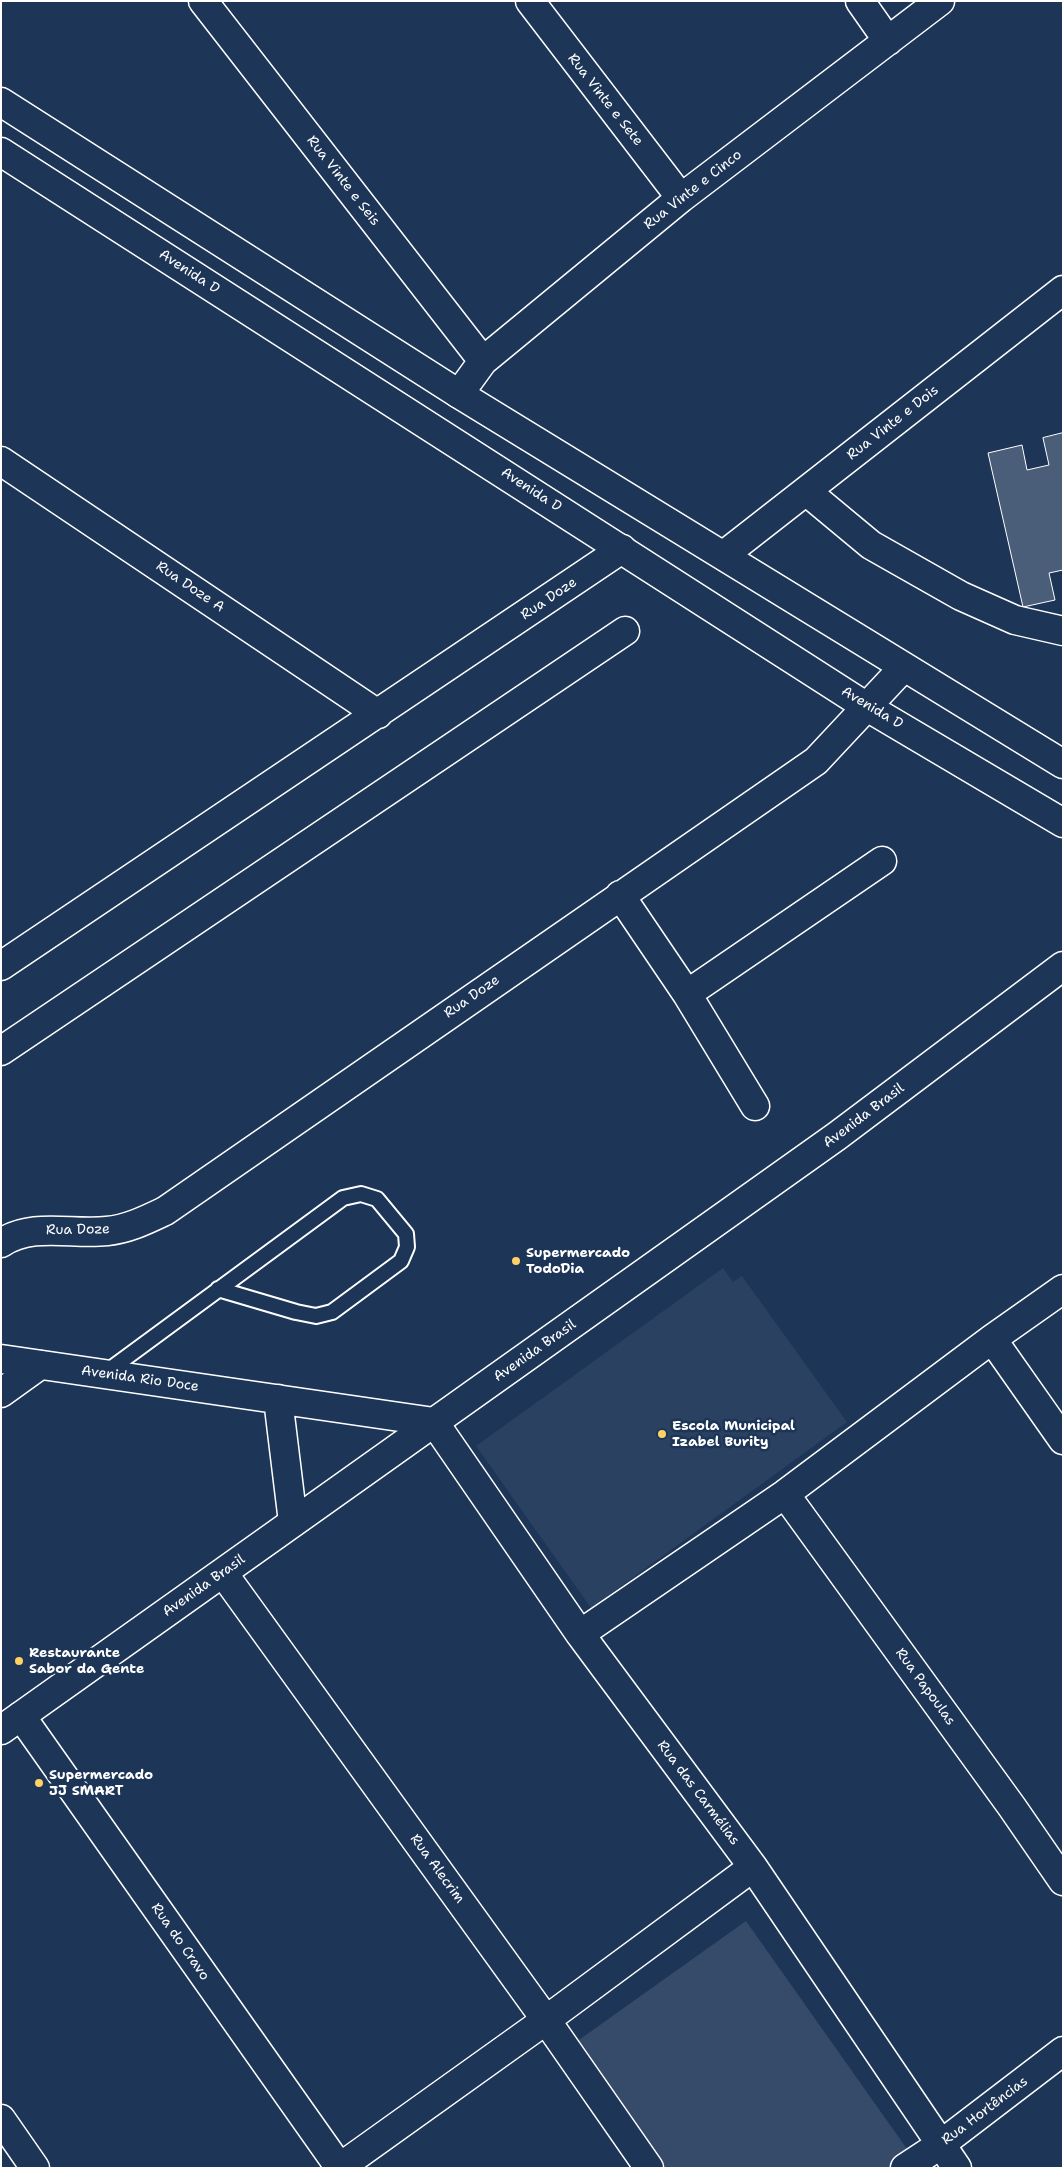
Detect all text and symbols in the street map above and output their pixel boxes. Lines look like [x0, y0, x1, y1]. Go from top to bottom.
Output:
street label: Rua Vinte e Sete [564, 50, 646, 150]
street label: Rua Vinte e Seis [303, 133, 383, 229]
street label: Rua Vinte e Cinco [641, 147, 745, 233]
street label: Avenida D [156, 246, 222, 298]
street label: Rua Vinte e Dois [844, 382, 942, 464]
street label: Avenida D [498, 464, 564, 516]
street label: Rua Doze A [153, 558, 227, 616]
street label: Rua Doze [518, 574, 580, 624]
street label: Avenida D [838, 683, 906, 733]
street label: Rua Doze [441, 972, 503, 1022]
street label: Avenida Brasil [820, 1080, 908, 1152]
street label: Rua Doze [46, 1221, 110, 1239]
place label: Supermercado TodoDia [526, 1245, 630, 1278]
marker: Supermercado TodoDia [510, 1255, 522, 1267]
street label: Avenida Brasil [490, 1316, 580, 1386]
street label: Avenida Rio Doce [80, 1362, 200, 1396]
place label: Escola Municipal Izabel Burity [672, 1418, 795, 1450]
marker: Escola Municipal Izabel Burity [656, 1428, 668, 1440]
street label: Avenida Brasil [159, 1551, 249, 1621]
place label: Restaurante Sabor da Gente [29, 1645, 144, 1678]
street label: Rua Papoulas [891, 1645, 959, 1729]
marker: Restaurante Sabor da Gente [13, 1655, 25, 1667]
street label: Rua das Carmélias [653, 1737, 743, 1849]
place label: Supermercado JJ SMART [49, 1767, 153, 1800]
marker: Supermercado JJ SMART [33, 1777, 45, 1789]
street label: Rua Alecrim [406, 1831, 468, 1907]
street label: Rua do Cravo [147, 1900, 213, 1984]
street label: Rua Hortências [939, 2073, 1031, 2149]

